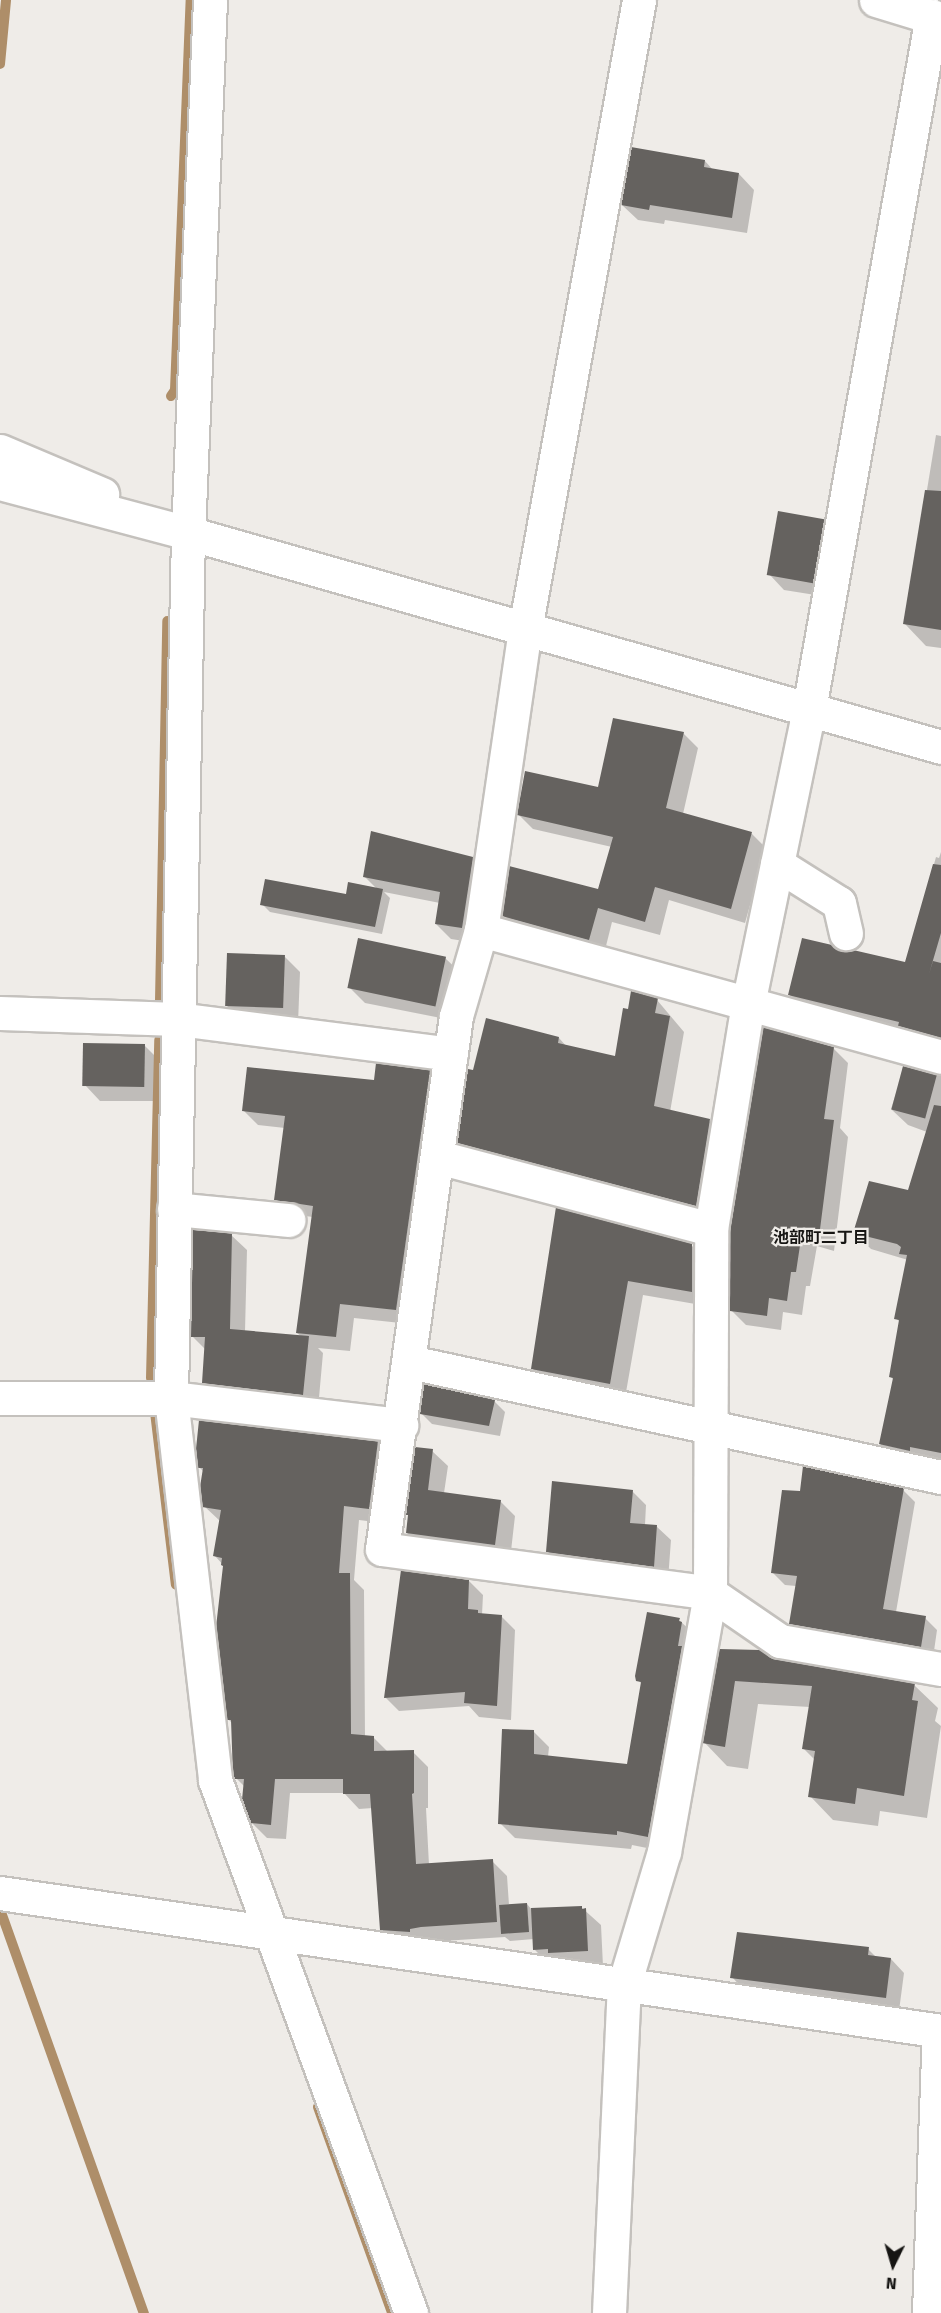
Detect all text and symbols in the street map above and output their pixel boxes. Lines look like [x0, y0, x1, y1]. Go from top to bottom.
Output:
district label: 池部町二丁目 [773, 1228, 869, 1248]
north arrow [863, 2235, 923, 2295]
text: N [885, 2274, 898, 2293]

